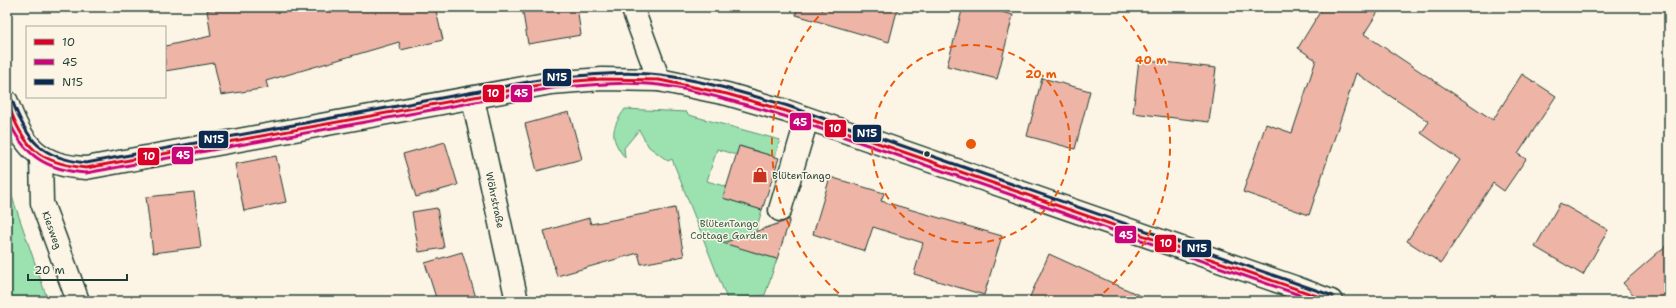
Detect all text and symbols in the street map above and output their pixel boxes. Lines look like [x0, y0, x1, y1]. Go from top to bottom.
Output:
legend [26, 26, 166, 98]
text: 10 [62, 34, 75, 50]
text: 40 m [1135, 52, 1167, 68]
text: 45 [62, 54, 77, 70]
text: 20 m [1025, 66, 1057, 82]
line badge: N15 [542, 68, 572, 87]
text: N15 [547, 70, 567, 85]
text: N15 [62, 74, 83, 90]
line badge: 10 [482, 84, 505, 103]
line badge: 45 [510, 84, 533, 103]
text: 10 [487, 86, 499, 101]
text: 45 [514, 86, 528, 101]
line badge: 45 [789, 112, 812, 131]
text: 45 [793, 115, 807, 130]
line badge: 10 [824, 119, 847, 138]
text: 10 [829, 121, 841, 136]
line badge: N15 [852, 124, 882, 143]
text: N15 [857, 126, 877, 141]
line badge: N15 [198, 130, 229, 149]
text: N15 [204, 132, 224, 147]
centre of rings [964, 137, 978, 151]
line badge: 45 [171, 146, 194, 165]
line badge: 10 [137, 147, 160, 166]
text: 45 [176, 148, 190, 163]
text: 10 [143, 149, 155, 164]
unlabelled marker [922, 149, 932, 159]
shop icon: BlütenTango [751, 166, 769, 184]
place label: BlütenTango [772, 169, 831, 182]
street label: Wöhrstraße [483, 171, 507, 230]
street label: Kiesweg [39, 209, 65, 251]
park label: BlütenTango Cottage Garden [690, 217, 768, 242]
line badge: 45 [1114, 225, 1137, 244]
text: 45 [1119, 228, 1133, 243]
line badge: 10 [1154, 234, 1177, 253]
text: 10 [1160, 236, 1172, 251]
line badge: N15 [1181, 239, 1212, 258]
text: N15 [1187, 241, 1207, 256]
scale bar [28, 256, 127, 282]
text: 20 m [34, 262, 65, 278]

